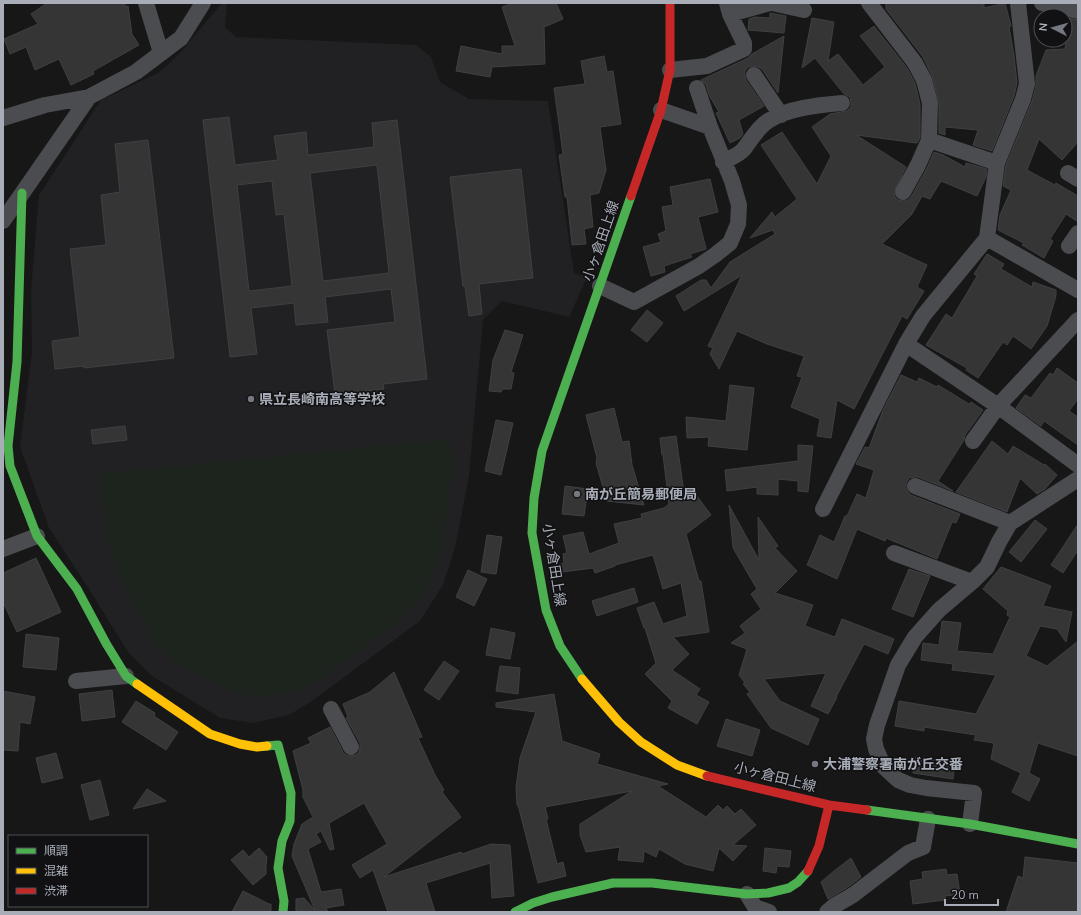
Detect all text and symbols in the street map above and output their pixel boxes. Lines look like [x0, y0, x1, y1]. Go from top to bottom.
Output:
north arrow [1033, 8, 1073, 48]
text: N [1036, 22, 1051, 32]
street label: 小ヶ倉田上線 [578, 198, 624, 284]
place label: 県立長崎南高等学校 [259, 390, 385, 409]
marker: 県立長崎南高等学校 [246, 394, 256, 404]
place label: 南が丘簡易郵便局 [585, 485, 697, 504]
marker: 南が丘簡易郵便局 [572, 489, 582, 499]
street label: 小ヶ倉田上線 [538, 522, 570, 608]
place label: 大浦警察署南が丘交番 [823, 755, 963, 774]
street label: 小ヶ倉田上線 [732, 758, 818, 796]
marker: 大浦警察署南が丘交番 [810, 759, 820, 769]
legend [8, 835, 148, 907]
text: 順調 [44, 843, 68, 859]
text: 混雑 [44, 863, 68, 879]
scale bar [945, 881, 998, 907]
text: 渋滞 [44, 883, 68, 899]
text: 20 m [951, 887, 979, 903]

